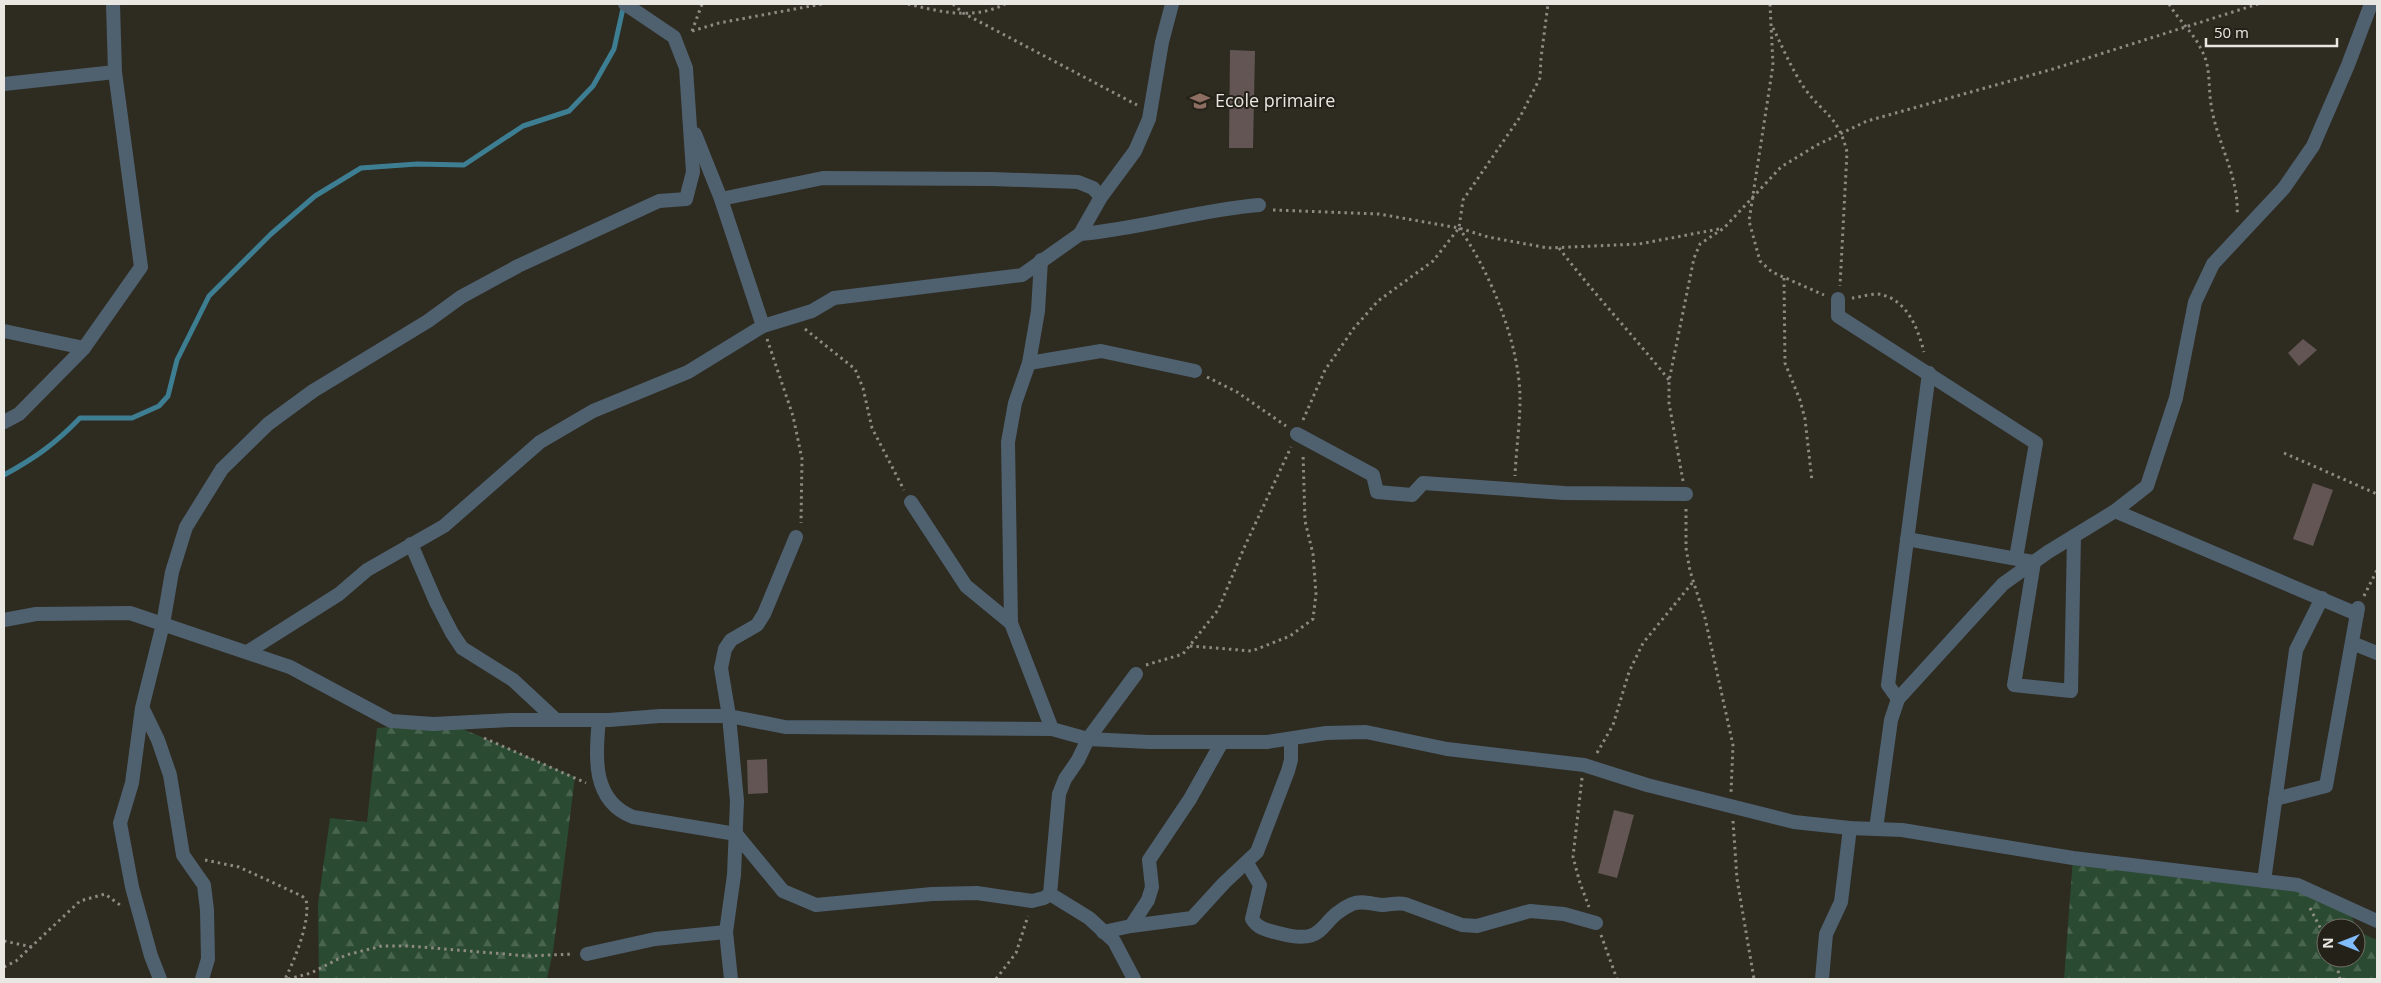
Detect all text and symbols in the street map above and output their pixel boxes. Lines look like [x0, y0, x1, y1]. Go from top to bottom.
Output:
scale bar [2206, 15, 2337, 47]
text: 50 m [2214, 22, 2249, 42]
place label: Ecole primaire [1215, 88, 1335, 112]
school or university icon: Ecole primaire [1189, 90, 1211, 112]
north arrow [2316, 918, 2366, 968]
text: N [2318, 937, 2337, 949]

